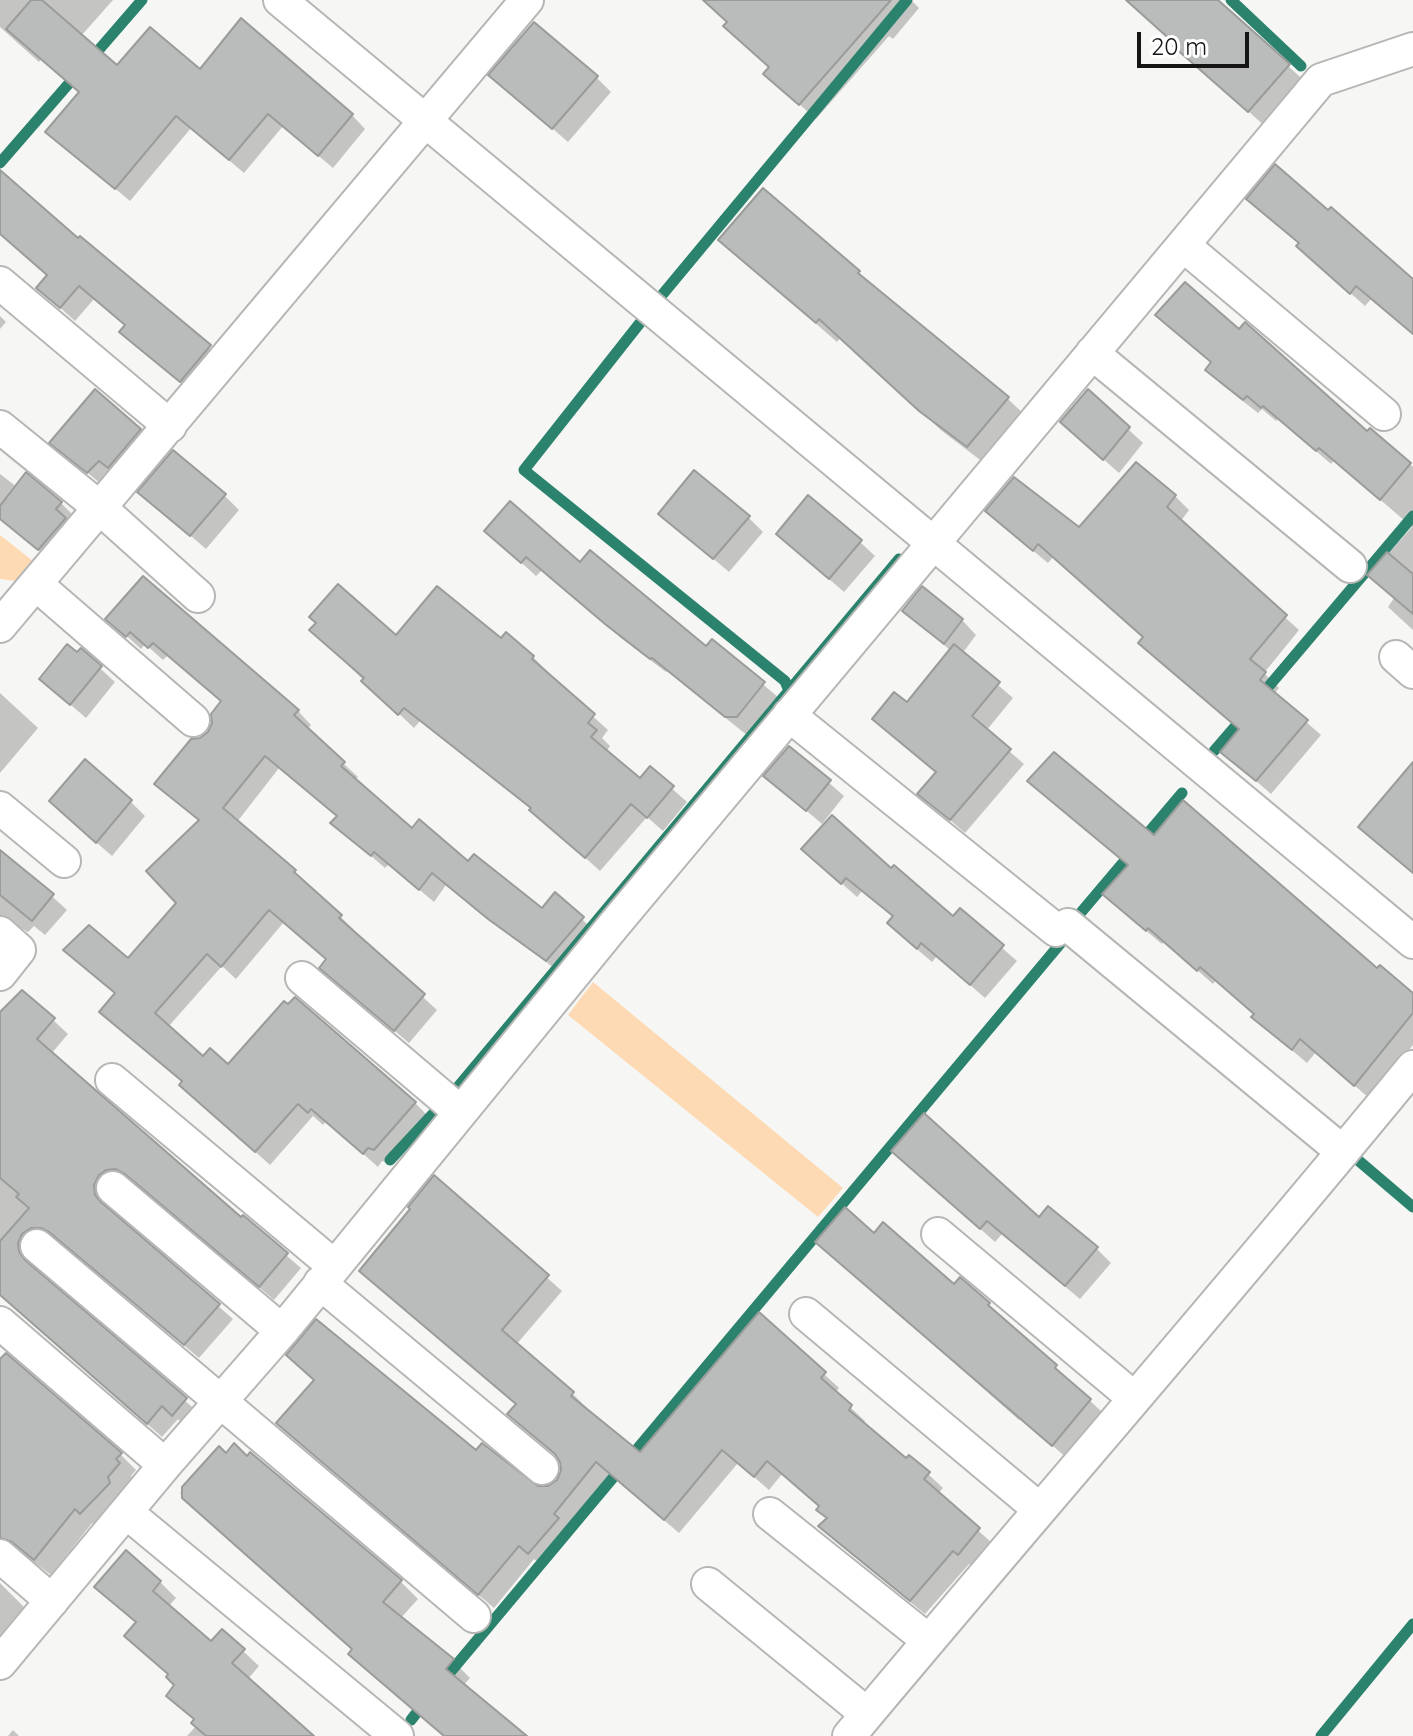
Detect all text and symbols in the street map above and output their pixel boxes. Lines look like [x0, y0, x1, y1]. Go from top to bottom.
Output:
scale bar [1141, 16, 1253, 66]
text: 20 m [1151, 31, 1207, 61]

